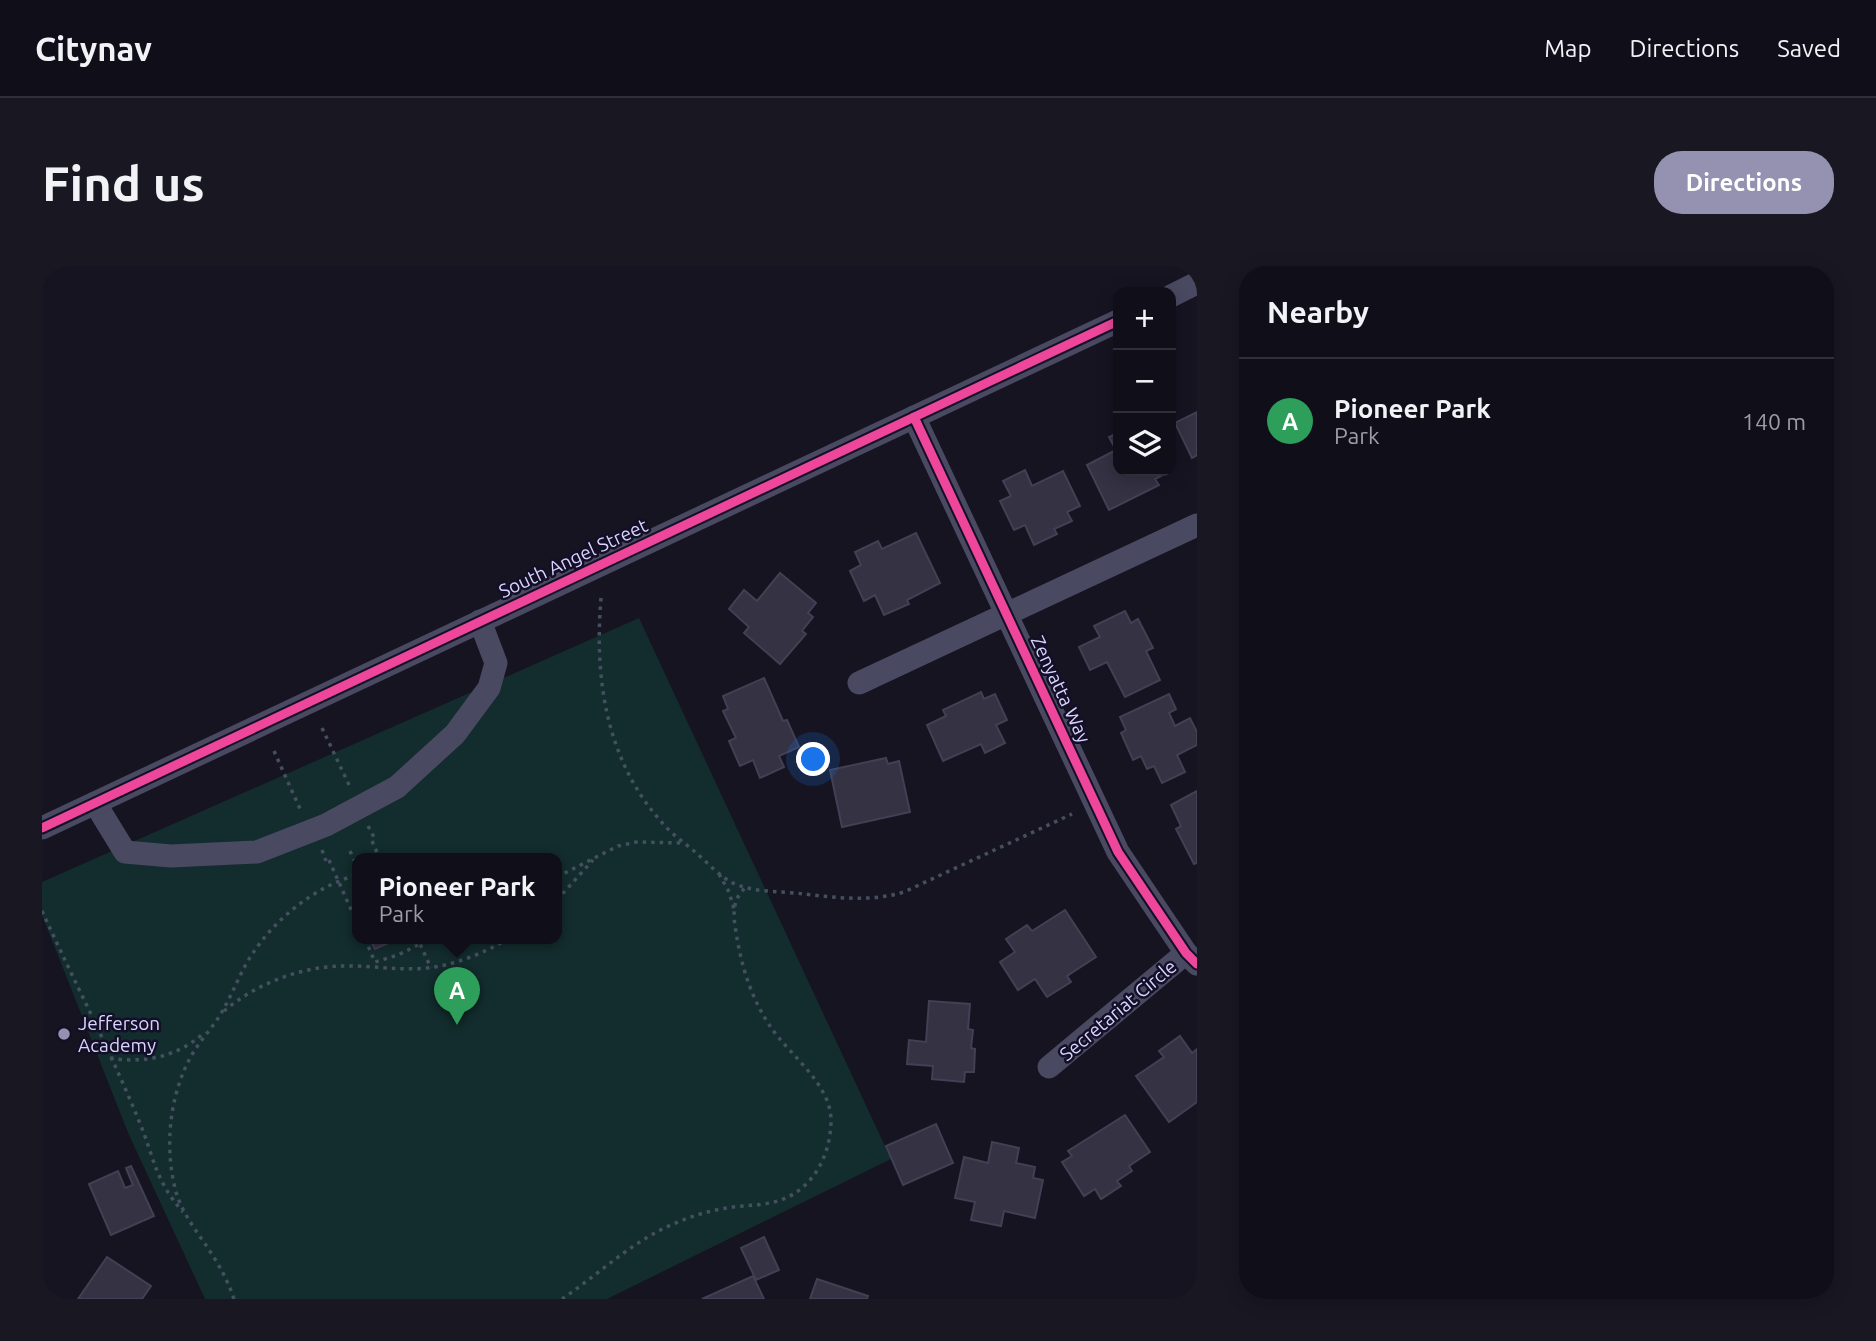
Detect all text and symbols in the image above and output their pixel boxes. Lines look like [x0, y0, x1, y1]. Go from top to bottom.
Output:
text: Citynav [35, 30, 152, 67]
text: Map [1544, 35, 1591, 62]
text: Directions [1629, 35, 1739, 62]
text: Saved [1777, 35, 1841, 62]
button: Directions [1654, 151, 1834, 214]
text: Find us [42, 155, 205, 210]
map controls [1113, 287, 1176, 476]
button: + [1113, 287, 1176, 350]
text: Nearby [1267, 295, 1369, 329]
button: − [1113, 350, 1176, 413]
text: Pioneer Park [1334, 394, 1491, 423]
text: A [1282, 409, 1298, 434]
text: 140 m [1742, 409, 1806, 434]
button: layers [1113, 413, 1176, 476]
text: Park [1334, 423, 1380, 448]
street label: South Angel Street [495, 514, 651, 602]
street label: Zenyatta Way [1027, 632, 1095, 746]
your location [796, 742, 830, 776]
popup [352, 853, 562, 944]
text: Pioneer Park [379, 872, 535, 901]
text: Park [379, 901, 424, 926]
street label: Secretariat Circle [1055, 955, 1181, 1065]
pin: A [434, 967, 480, 1025]
place label: Jefferson Academy [78, 1012, 160, 1056]
marker: Jefferson Academy [56, 1026, 72, 1042]

